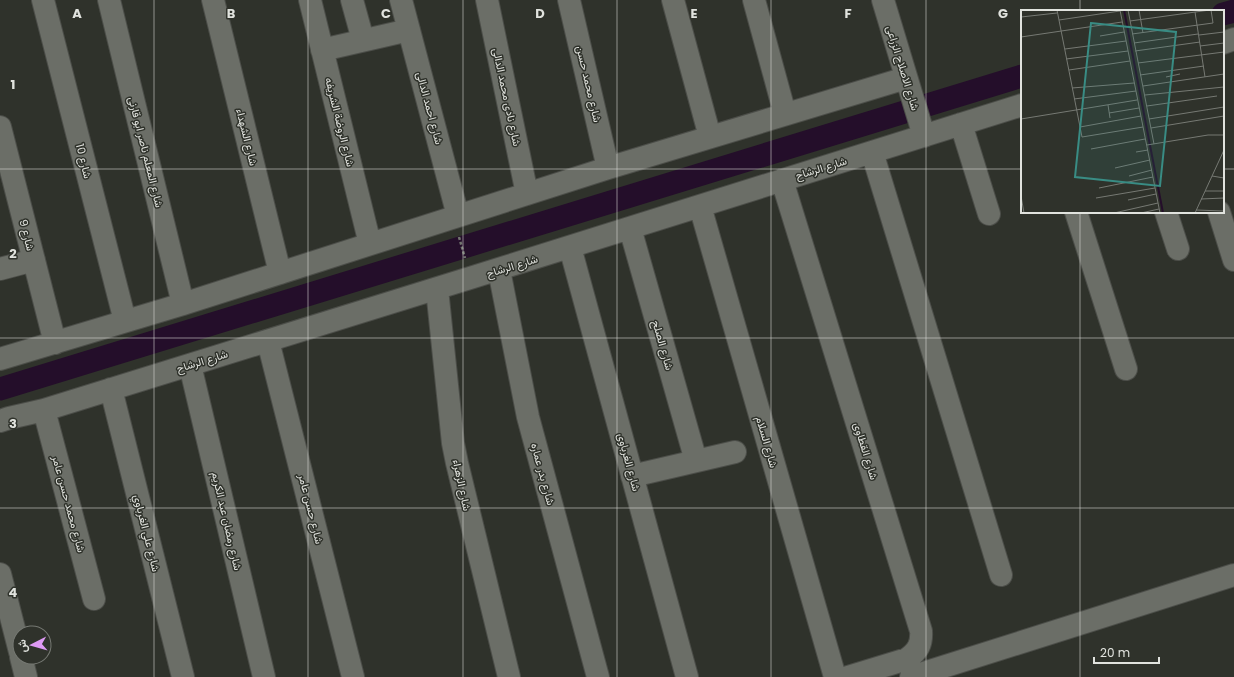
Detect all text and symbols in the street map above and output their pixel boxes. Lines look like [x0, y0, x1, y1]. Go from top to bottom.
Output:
text: A [72, 4, 82, 23]
text: B [227, 4, 236, 23]
text: C [381, 4, 391, 23]
text: D [535, 4, 545, 23]
text: E [690, 4, 698, 23]
text: F [844, 4, 852, 23]
text: G [998, 4, 1008, 23]
inset map [1021, 10, 1224, 213]
street label: شارع الاصلاح الزراعى [882, 23, 924, 113]
street label: شارع محمد حسن [572, 44, 606, 124]
street label: شارع نادى محمد الدالى [489, 46, 525, 148]
street label: شارع احمد الدالى [413, 70, 447, 146]
text: 1 [11, 75, 15, 94]
street label: شارع الروضة الشريفه [321, 76, 359, 169]
street label: شارع المعلم ناصر ابو قارنى [124, 95, 168, 210]
street label: شارع الشهداء [232, 107, 262, 168]
street label: شارع 10 [72, 142, 96, 180]
street label: شارع الرشاح [793, 152, 849, 183]
street label: شارع 9 [15, 218, 39, 253]
text: 2 [9, 244, 17, 263]
street label: شارع الرشاح [484, 250, 540, 281]
street label: شارع الصلح [648, 318, 678, 372]
street label: شارع الرشاح [174, 345, 230, 376]
text: 3 [9, 414, 17, 433]
street label: شارع السلام [752, 414, 782, 470]
street label: شارع القطاوى [850, 420, 882, 482]
street label: شارع الغرباوى [614, 431, 645, 493]
street label: شارع بدر عماره [527, 441, 559, 507]
street label: شارع محمد حسن عامر [48, 453, 90, 555]
street label: شارع الزهراء [449, 458, 475, 513]
street label: شارع رمضان عبد الكريم [208, 470, 246, 572]
street label: شارع حسن عامر [294, 471, 327, 546]
street label: شارع علي الغرباوي [128, 493, 164, 574]
text: 4 [9, 583, 18, 602]
north arrow [12, 625, 52, 665]
text: ش [13, 639, 31, 653]
scale bar [1094, 639, 1159, 665]
text: 20 m [1100, 644, 1130, 661]

